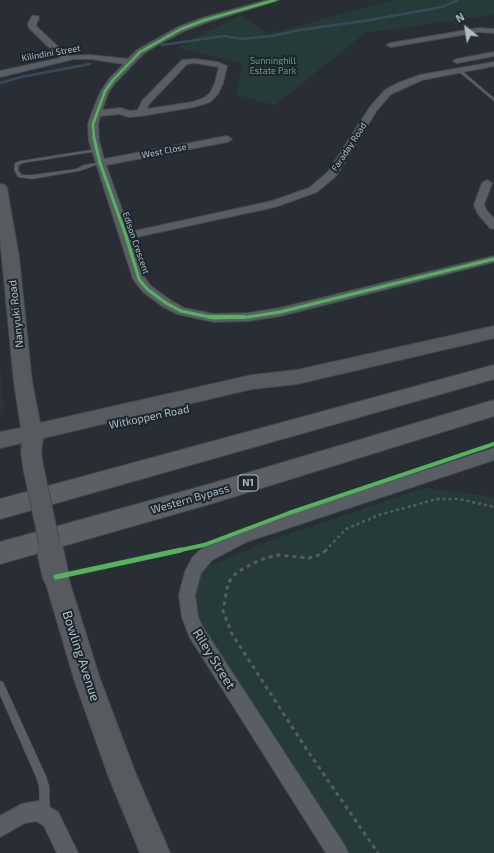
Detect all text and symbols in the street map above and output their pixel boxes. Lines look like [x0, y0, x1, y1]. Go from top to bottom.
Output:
north arrow [446, 8, 486, 48]
text: N [453, 10, 466, 25]
street label: Kilindini Street [21, 43, 81, 63]
park label: Sunninghill Estate Park [250, 56, 296, 77]
street label: Faraday Road [329, 121, 369, 173]
street label: West Close [141, 141, 187, 161]
street label: Edison Crescent [120, 210, 152, 276]
street label: Nanyuki Road [6, 279, 26, 349]
street label: Witkoppen Road [108, 402, 190, 432]
road number: N1 [238, 475, 258, 491]
street label: Western Bypass [149, 481, 231, 517]
street label: Bowling Avenue [59, 609, 103, 703]
street label: Riley Street [189, 626, 239, 692]

